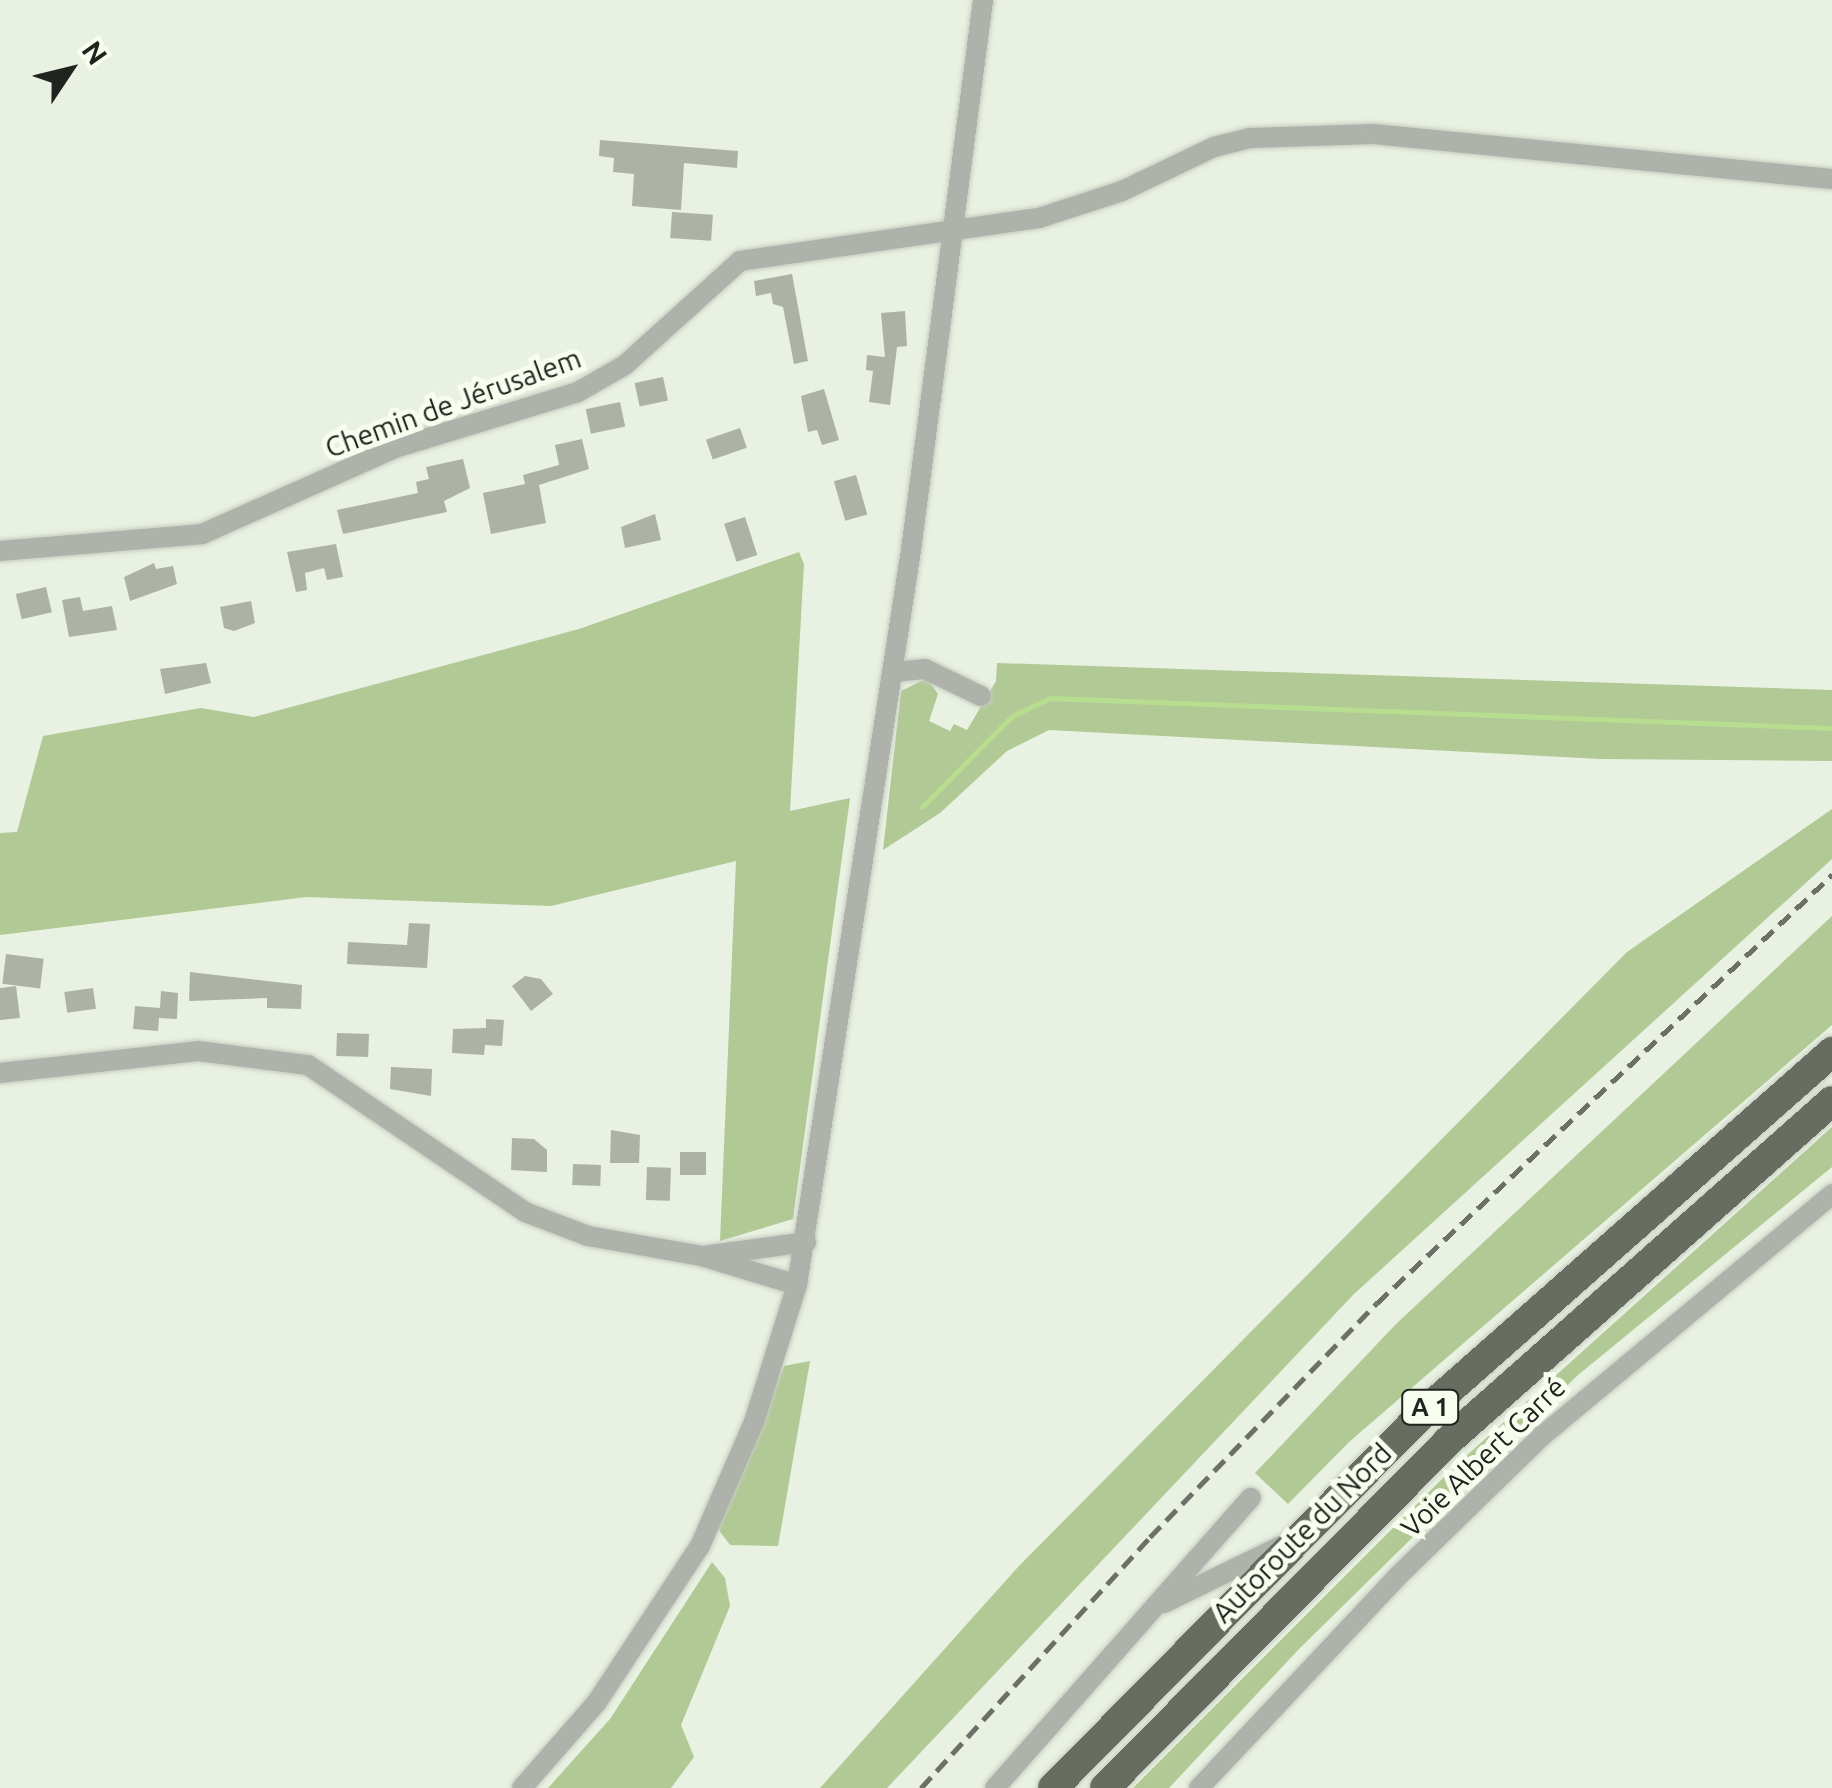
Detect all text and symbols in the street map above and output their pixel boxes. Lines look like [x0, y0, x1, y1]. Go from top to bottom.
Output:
north arrow [20, 20, 120, 120]
text: N [76, 35, 114, 70]
street label: Chemin de Jérusalem [321, 341, 585, 465]
street label: Voie Albert Carré [1394, 1370, 1572, 1544]
road number: A 1 [1400, 1387, 1460, 1427]
street label: Autoroute du Nord [1205, 1436, 1399, 1630]

